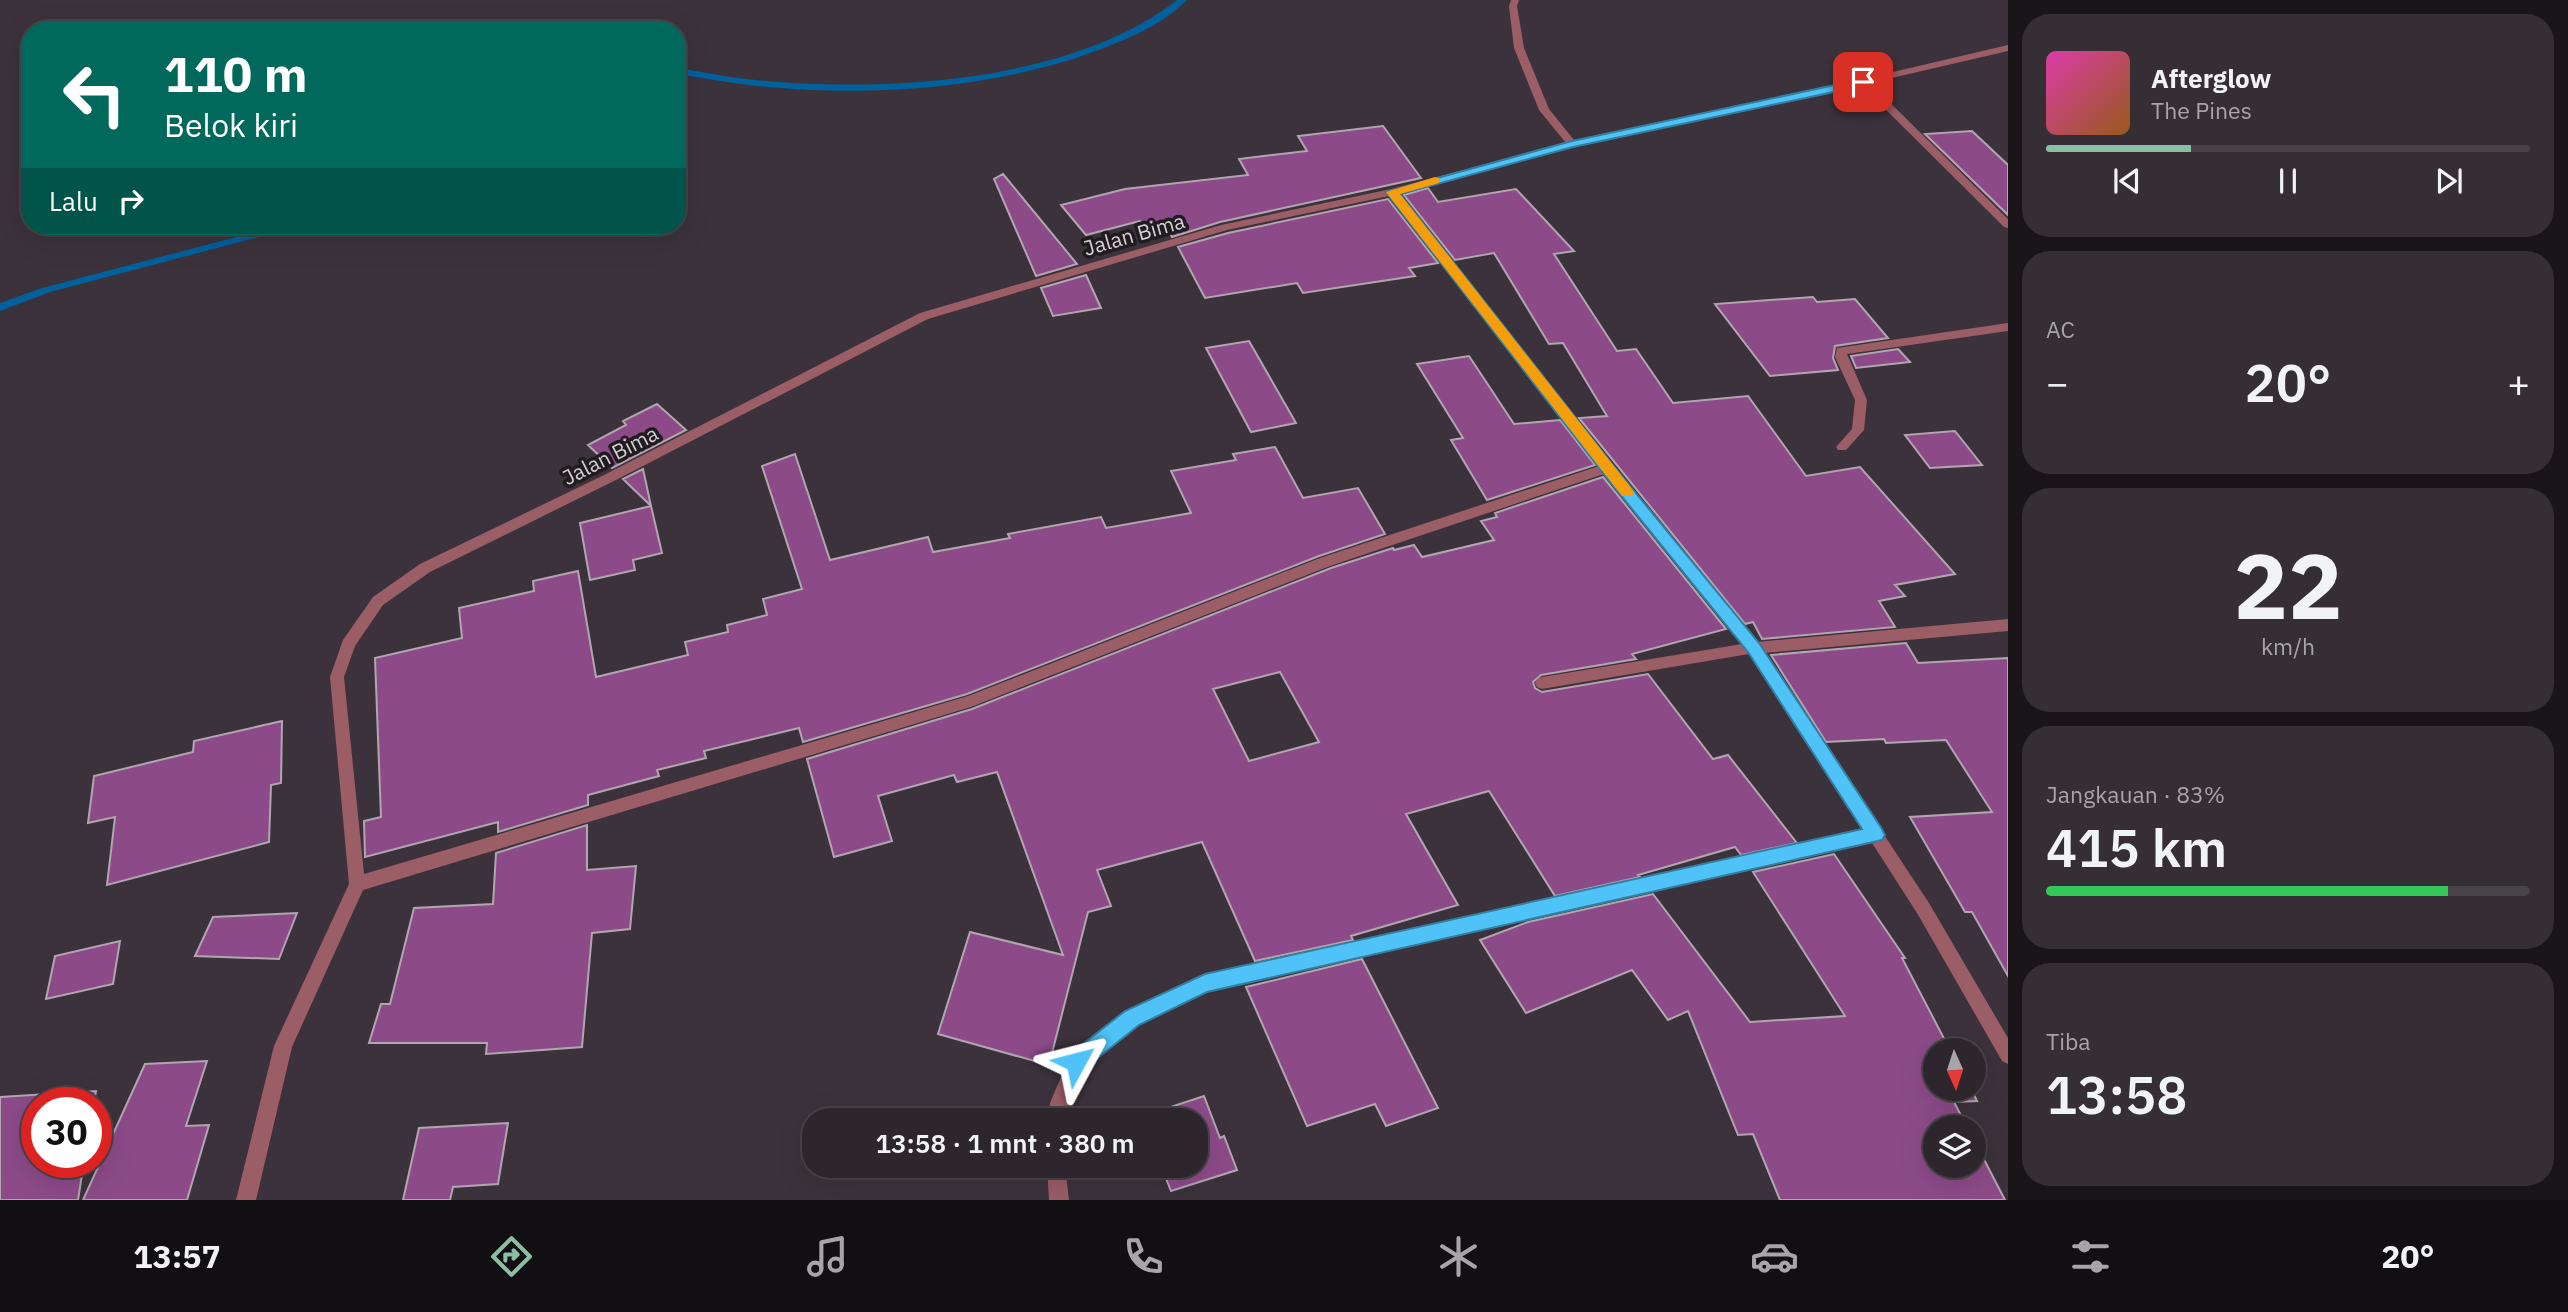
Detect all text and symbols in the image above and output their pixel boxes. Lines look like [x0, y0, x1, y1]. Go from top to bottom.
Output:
text: 110 m [164, 42, 308, 105]
icon: left [49, 49, 140, 140]
pin [1833, 52, 1893, 112]
text: Afterglow [2151, 61, 2271, 95]
icon: arrive [1844, 63, 1882, 101]
text: The Pines [2151, 95, 2252, 125]
text: Belok kiri [164, 104, 298, 146]
icon: previous [2108, 162, 2146, 200]
icon: pause [2269, 162, 2307, 200]
icon: next [2430, 162, 2468, 200]
icon: right [112, 182, 150, 220]
text: Lalu [49, 184, 98, 218]
street label: Jalan Bima [1080, 206, 1188, 262]
text: AC [2046, 314, 2075, 344]
text: 20° [2245, 349, 2331, 416]
text: − [2046, 358, 2069, 407]
text: + [2507, 358, 2530, 407]
street label: Jalan Bima [557, 419, 663, 491]
text: 22 [2233, 526, 2343, 644]
text: km/h [2261, 631, 2315, 661]
text: Jangkauan · 83% [2046, 779, 2225, 809]
text: 415 km [2046, 814, 2227, 881]
position arrow [1039, 1025, 1113, 1099]
text: Tiba [2046, 1026, 2091, 1056]
north arrow [1923, 1038, 1986, 1101]
map controls [1923, 1038, 1986, 1178]
text: 13:58 [2046, 1061, 2187, 1128]
speed limit sign: 30 [21, 1087, 112, 1178]
button: layers [1923, 1115, 1986, 1178]
text: 13:58 · 1 mnt · 380 m [875, 1126, 1135, 1160]
icon: directions [487, 1232, 536, 1281]
icon: music [803, 1232, 852, 1281]
icon: phone [1119, 1232, 1168, 1281]
icon: climate [1434, 1232, 1483, 1281]
icon: car [1750, 1232, 1799, 1281]
icon: filters [2066, 1232, 2115, 1281]
text: 13:57 [133, 1235, 221, 1277]
text: 20° [2381, 1235, 2435, 1277]

